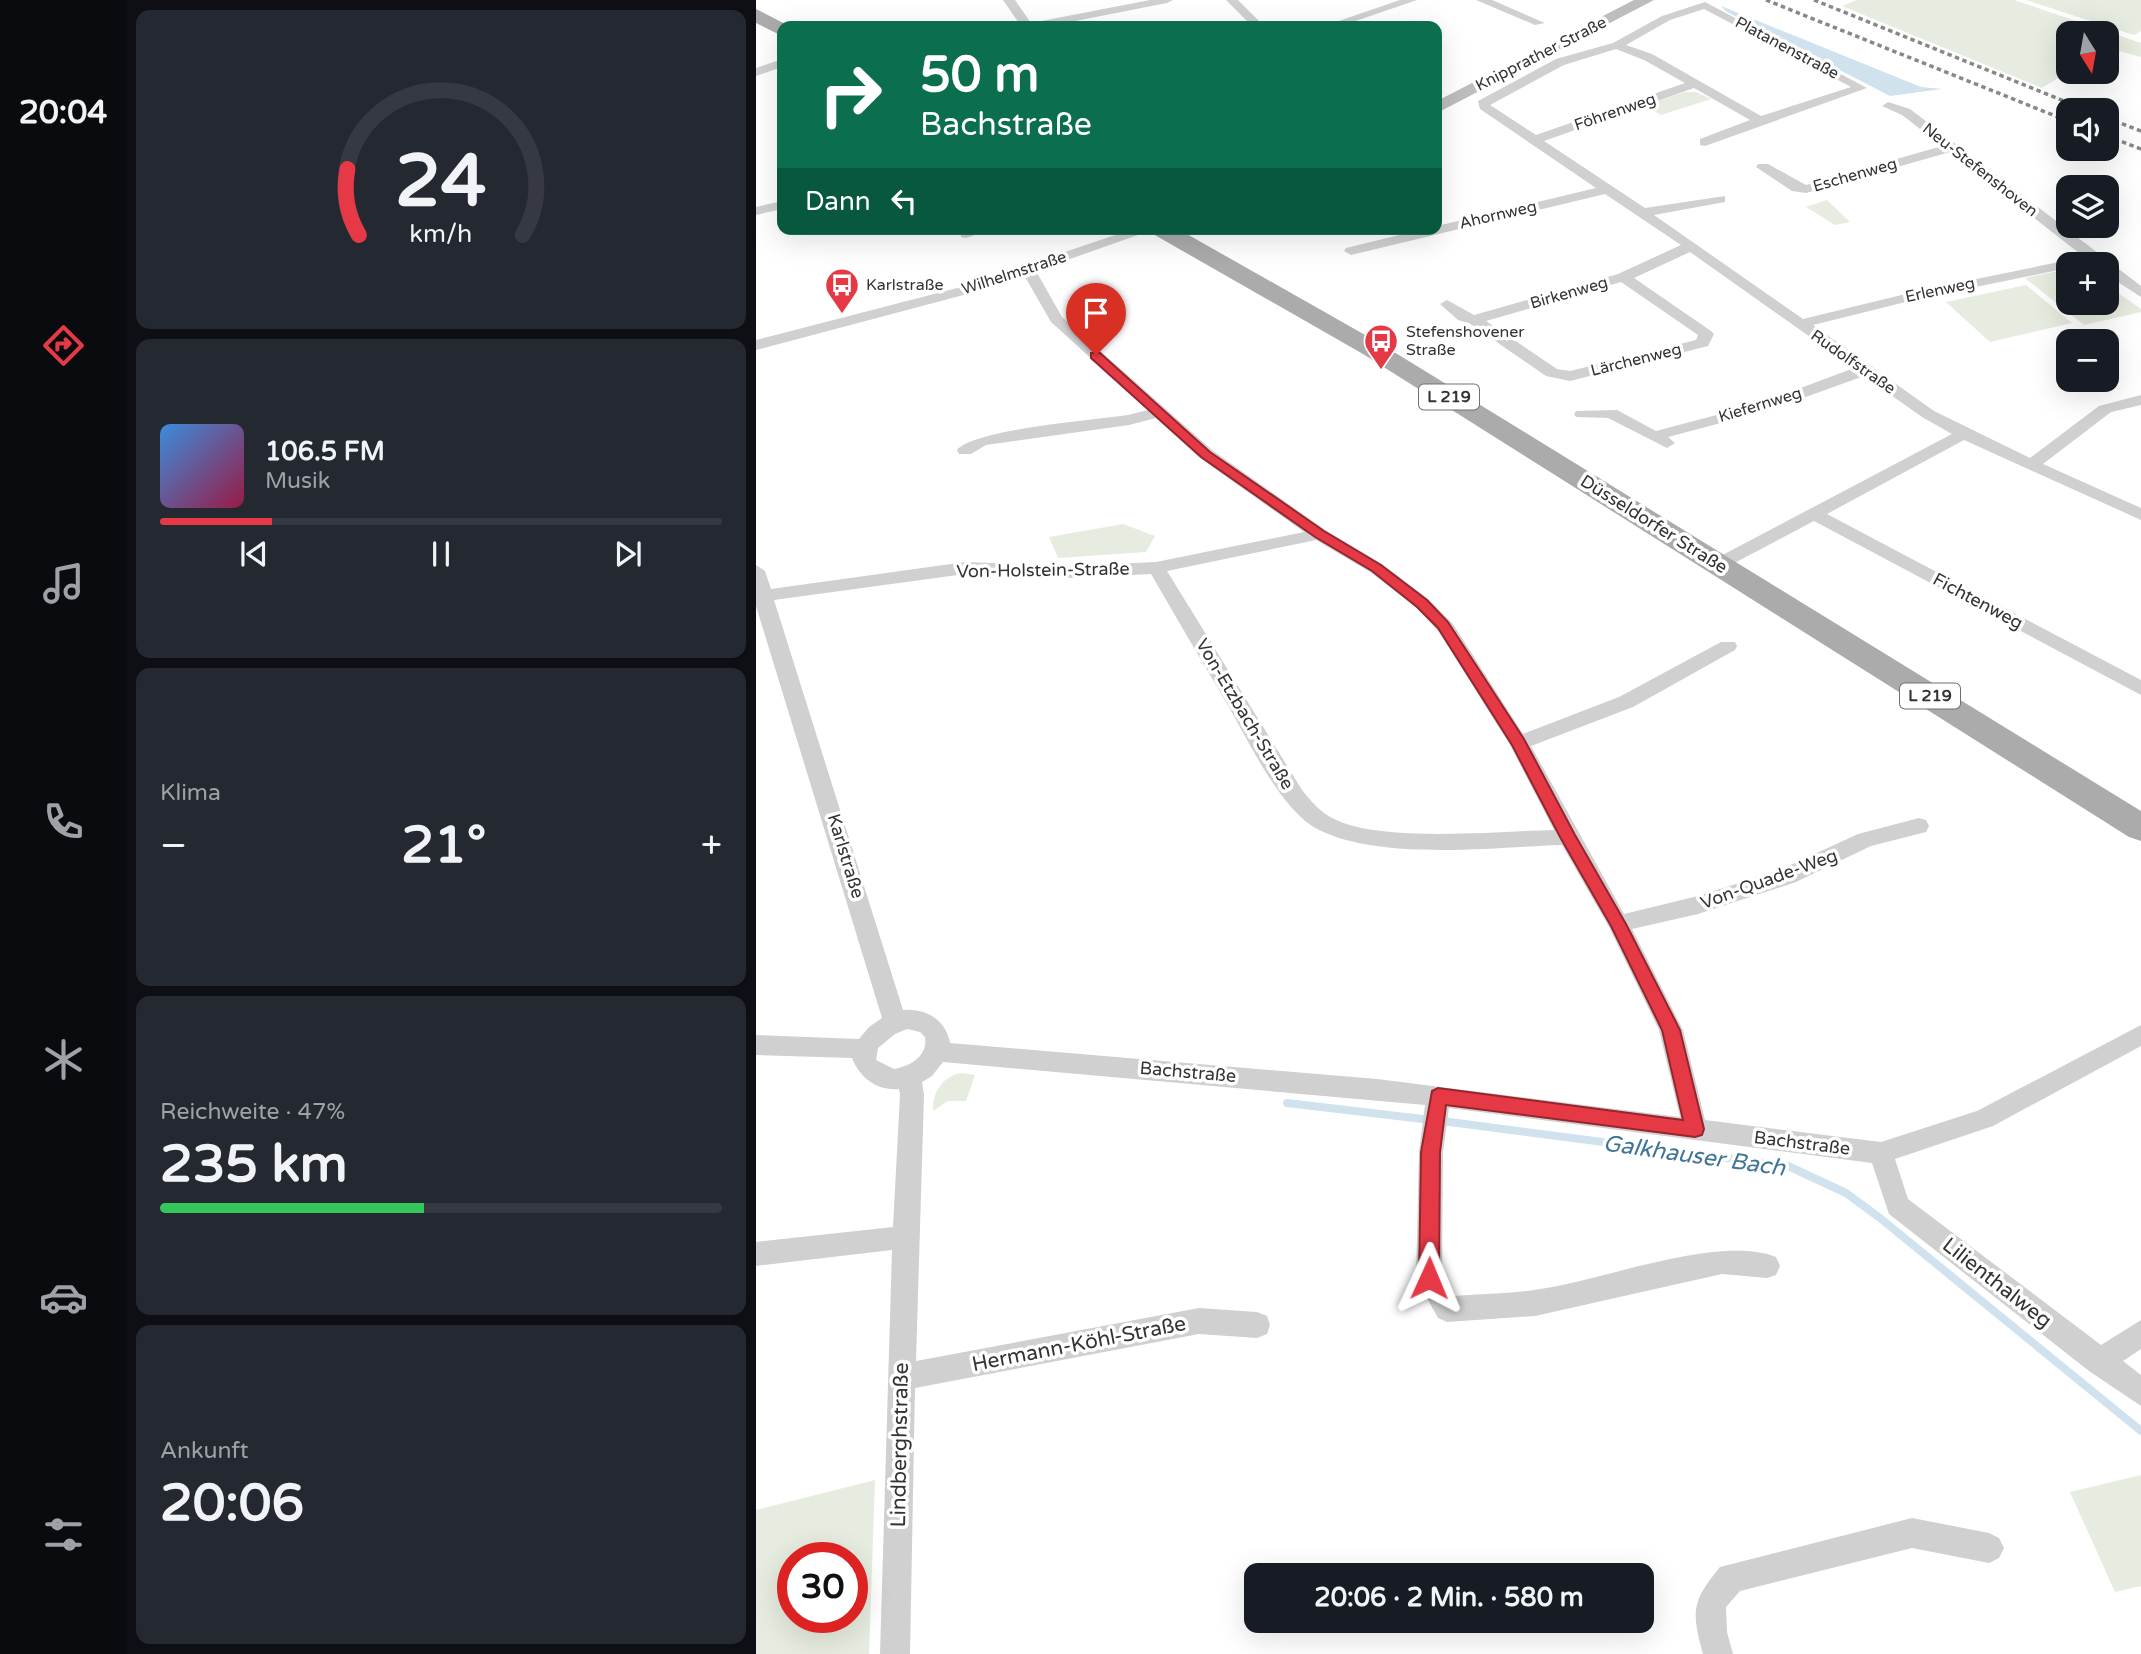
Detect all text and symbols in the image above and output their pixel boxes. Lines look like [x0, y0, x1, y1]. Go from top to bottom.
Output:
street label: Knipprather Straße [1472, 12, 1610, 96]
street label: Platanenstraße [1732, 12, 1842, 84]
north arrow [2056, 21, 2119, 84]
map controls [2056, 21, 2119, 392]
text: 50 m [920, 46, 1039, 105]
icon: right [805, 49, 896, 140]
street label: Föhrenweg [1572, 89, 1658, 135]
text: 20:04 [19, 94, 107, 132]
button: sound [2056, 98, 2119, 161]
text: Bachstraße [920, 106, 1092, 144]
street label: Neu-Stefenshoven [1918, 119, 2042, 221]
text: 24 [395, 139, 487, 227]
street label: Eschenweg [1811, 153, 1899, 197]
button: layers [2056, 175, 2119, 238]
icon: left [885, 182, 923, 220]
text: Dann [805, 186, 871, 217]
street label: Ahornweg [1457, 196, 1539, 234]
text: km/h [410, 219, 472, 249]
street label: Wilhelmstraße [959, 247, 1069, 299]
button: + [2056, 252, 2119, 315]
bus stop icon: Karlstraße [823, 266, 861, 315]
street label: Birkenweg [1528, 272, 1610, 314]
street label: Erlenweg [1903, 273, 1977, 307]
place label: Karlstraße [866, 275, 943, 295]
pin [1066, 283, 1126, 355]
icon: arrive [1077, 294, 1115, 332]
icon: directions [39, 321, 88, 370]
bus stop icon: Stefenshovener Straße [1362, 322, 1400, 371]
place label: Stefenshovener Straße [1406, 322, 1525, 360]
street label: Rudolfstraße [1807, 326, 1899, 398]
button: − [2056, 329, 2119, 392]
street label: Lärchenweg [1589, 339, 1683, 381]
street label: Kiefernweg [1716, 383, 1804, 427]
road number: L 219 [1419, 384, 1479, 410]
text: 106.5 FM [265, 436, 385, 467]
text: Musik [265, 467, 330, 495]
street label: Düsseldorfer Straße [1576, 470, 1732, 578]
icon: previous [235, 535, 273, 573]
icon: pause [422, 535, 460, 573]
icon: next [609, 535, 647, 573]
street label: Von-Holstein-Straße [956, 557, 1130, 583]
icon: music [39, 559, 88, 608]
street label: Fichtenweg [1929, 568, 2027, 634]
street label: Von-Etzbach-Straße [1191, 634, 1299, 794]
road number: L 219 [1900, 684, 1960, 708]
text: Klima [160, 779, 221, 807]
icon: phone [39, 797, 88, 846]
street label: Karlstraße [823, 811, 869, 901]
text: 21° [401, 814, 486, 877]
text: − [160, 823, 187, 869]
text: + [701, 823, 722, 869]
street label: Von-Quade-Weg [1698, 844, 1840, 914]
icon: climate [39, 1035, 88, 1084]
street label: Bachstraße [1139, 1057, 1237, 1087]
text: Reichweite · 47% [160, 1098, 345, 1126]
street label: Bachstraße [1753, 1126, 1851, 1160]
water label: Galkhauser Bach [1601, 1129, 1788, 1183]
text: 235 km [160, 1133, 348, 1196]
street label: Lilienthalweg [1937, 1233, 2057, 1333]
position arrow [1392, 1241, 1466, 1315]
icon: car [39, 1273, 88, 1322]
street label: Hermann-Köhl-Straße [970, 1311, 1188, 1377]
street label: Lindberghstraße [886, 1362, 914, 1528]
text: Ankunft [160, 1437, 249, 1465]
text: 20:06 [160, 1472, 304, 1535]
icon: filters [39, 1510, 88, 1559]
speed limit sign: 30 [777, 1542, 868, 1633]
text: 20:06 · 2 Min. · 580 m [1314, 1582, 1584, 1613]

